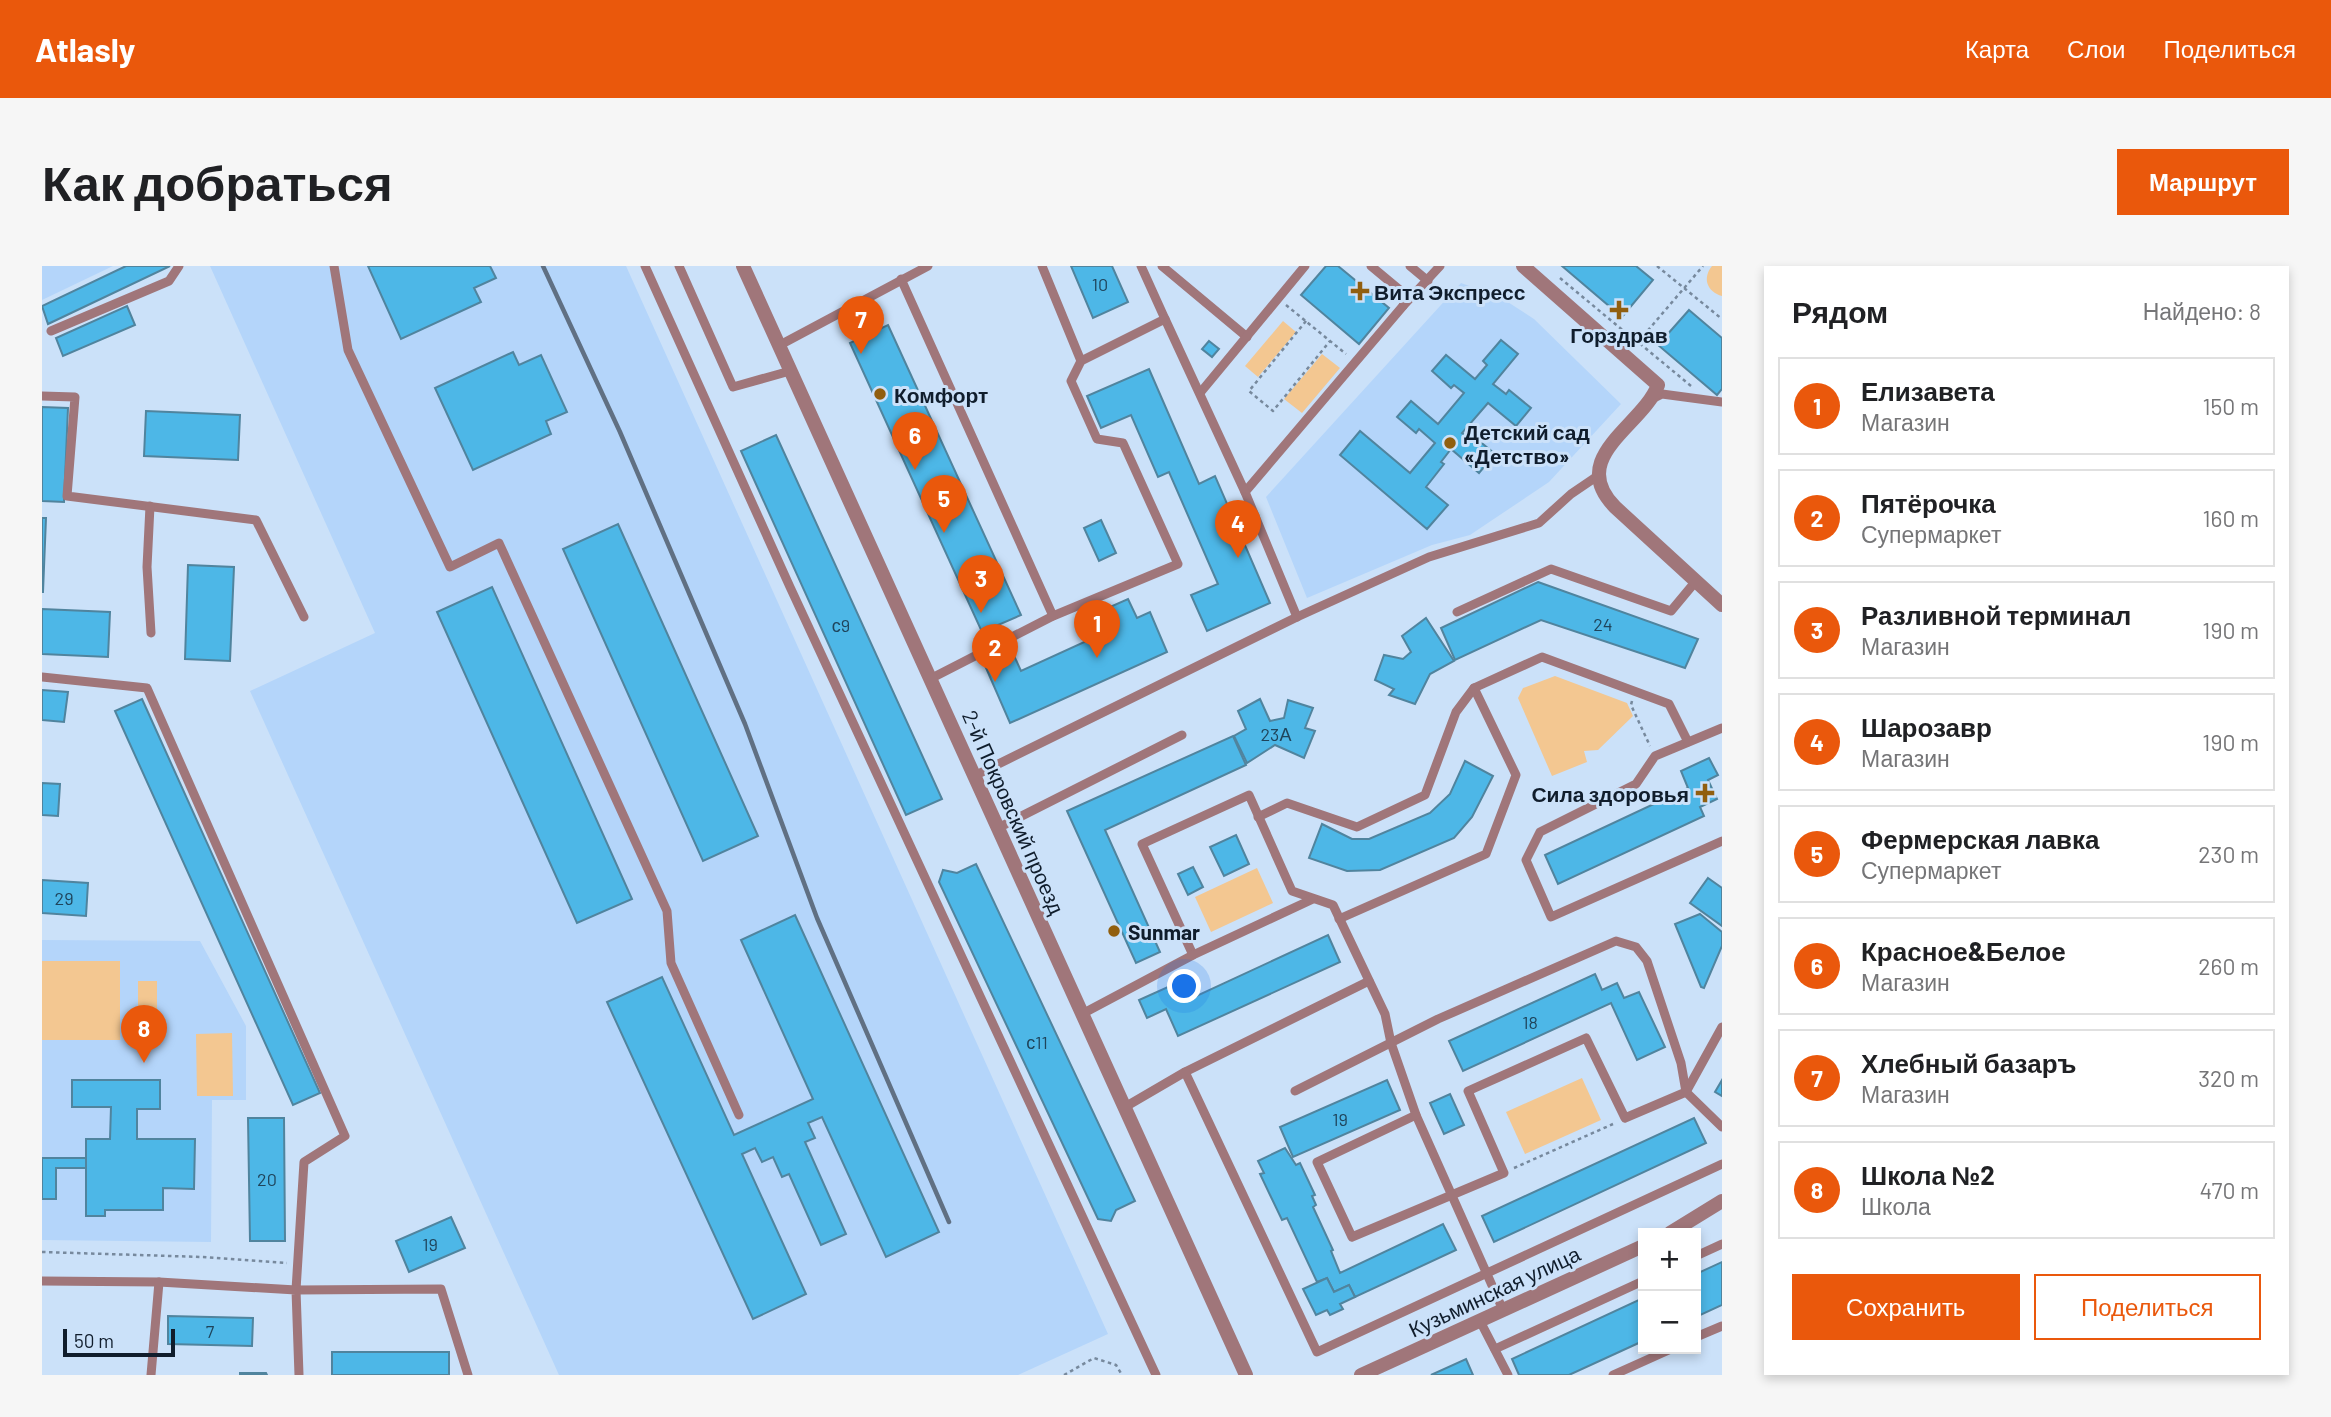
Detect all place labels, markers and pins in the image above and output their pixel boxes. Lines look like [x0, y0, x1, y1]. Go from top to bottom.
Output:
place label: Вита Экспресс [1374, 279, 1526, 304]
marker: Вита Экспресс [1352, 283, 1368, 299]
pin: 7 [838, 296, 884, 354]
marker: Горздрав [1611, 302, 1627, 318]
place label: Горздрав [1570, 322, 1668, 347]
place label: Комфорт [894, 382, 988, 407]
marker: Комфорт [872, 386, 888, 402]
pin: 6 [892, 412, 938, 470]
place label: Детский сад «Детство» [1464, 419, 1590, 468]
marker: Детский сад «Детство» [1442, 435, 1458, 451]
pin: 5 [921, 475, 967, 533]
pin: 4 [1215, 500, 1261, 558]
pin: 3 [958, 555, 1004, 613]
pin: 1 [1074, 600, 1120, 658]
pin: 2 [972, 624, 1018, 682]
place label: Сила здоровья [1531, 781, 1689, 806]
marker: Сила здоровья [1695, 783, 1715, 803]
place label: Sunmar [1128, 919, 1200, 944]
marker: Sunmar [1106, 923, 1122, 939]
pin: 8 [121, 1005, 167, 1063]

